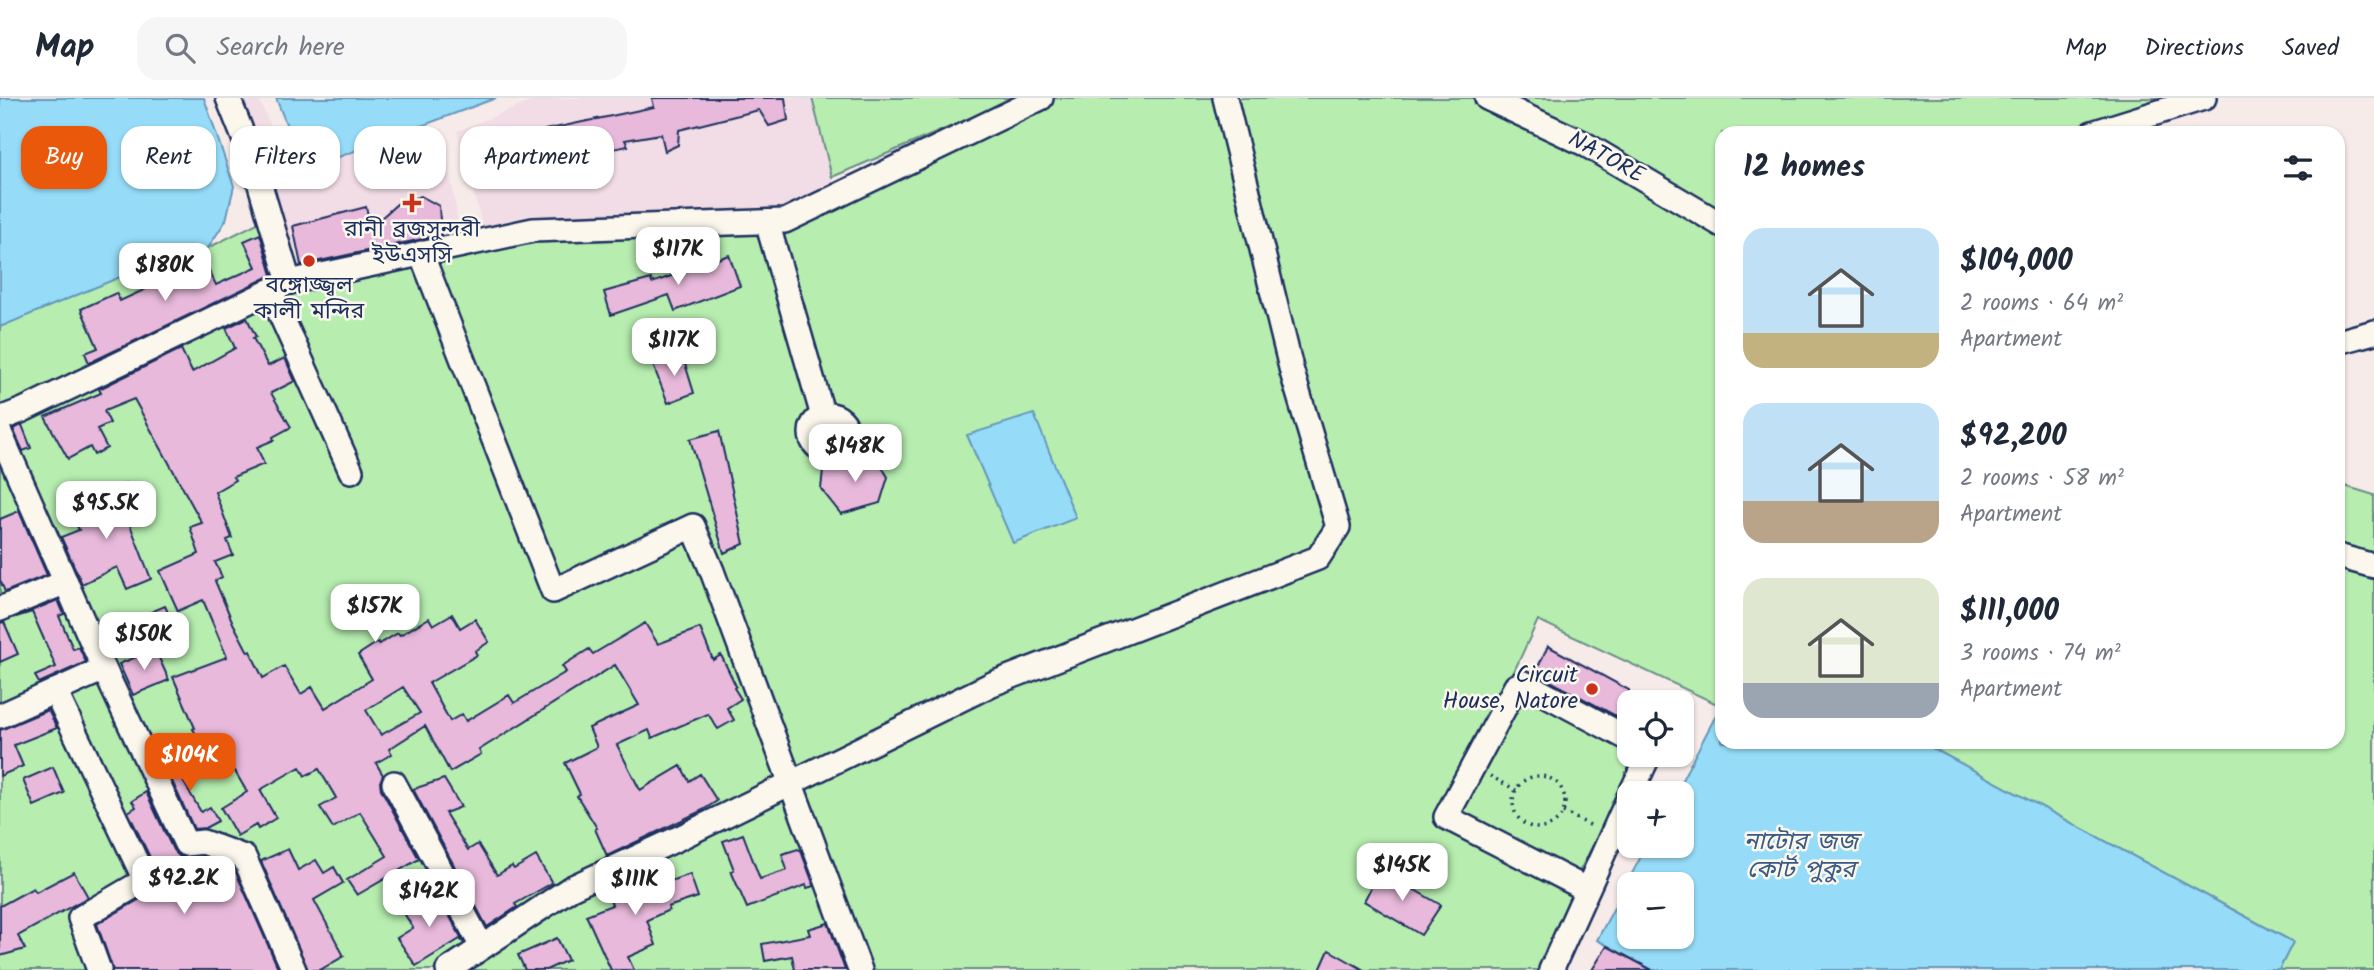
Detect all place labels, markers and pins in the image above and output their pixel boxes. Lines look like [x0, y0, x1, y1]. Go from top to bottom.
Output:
marker: রানী ব্রজসুন্দরী ইউএসসি [402, 193, 422, 213]
place label: রানী ব্রজসুন্দরী ইউএসসি [343, 212, 481, 274]
pin: $117K [629, 228, 727, 287]
pin: $180K [116, 244, 214, 303]
marker: বঙ্গোজ্জ্বল কালী মন্দির [301, 253, 317, 269]
place label: বঙ্গোজ্জ্বল কালী মন্দির [253, 268, 364, 330]
pin: $117K [625, 318, 723, 378]
pin: $148K [806, 424, 904, 484]
pin: $95.5K [49, 482, 163, 541]
pin: $157K [326, 584, 424, 644]
pin: $150K [95, 612, 193, 672]
place label: Circuit House, Natore [1443, 658, 1579, 720]
marker: Circuit House, Natore [1584, 681, 1600, 697]
pin: $104K [141, 734, 239, 793]
pin: $145K [1353, 844, 1451, 903]
pin: $92.2K [127, 856, 241, 916]
pin: $111K [586, 858, 684, 917]
pin: $142K [380, 870, 478, 929]

